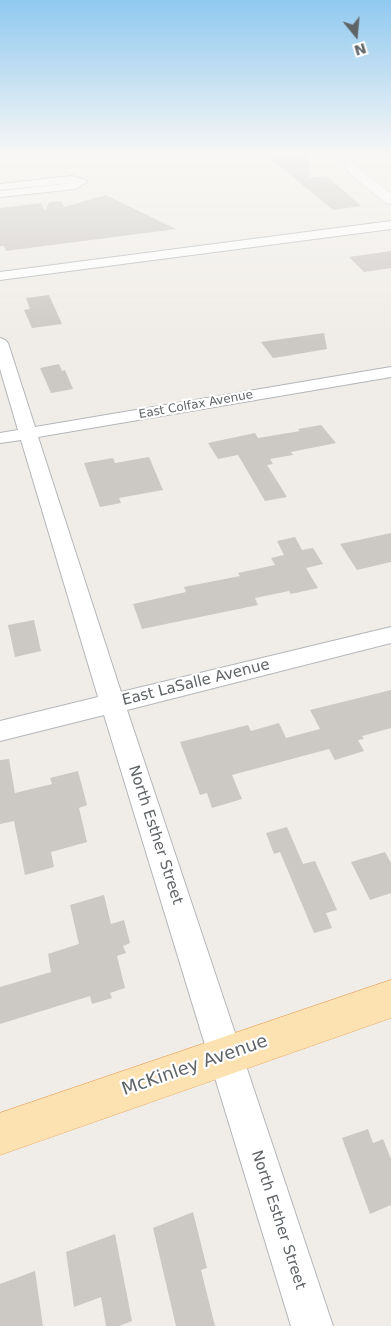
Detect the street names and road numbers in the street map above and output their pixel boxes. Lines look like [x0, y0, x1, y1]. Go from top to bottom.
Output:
street label: East Colfax Avenue [138, 388, 254, 422]
street label: East LaSalle Avenue [120, 656, 272, 710]
street label: North Esther Street [124, 763, 186, 907]
street label: McKinley Avenue [119, 1031, 271, 1101]
street label: North Esther Street [247, 1148, 309, 1292]

